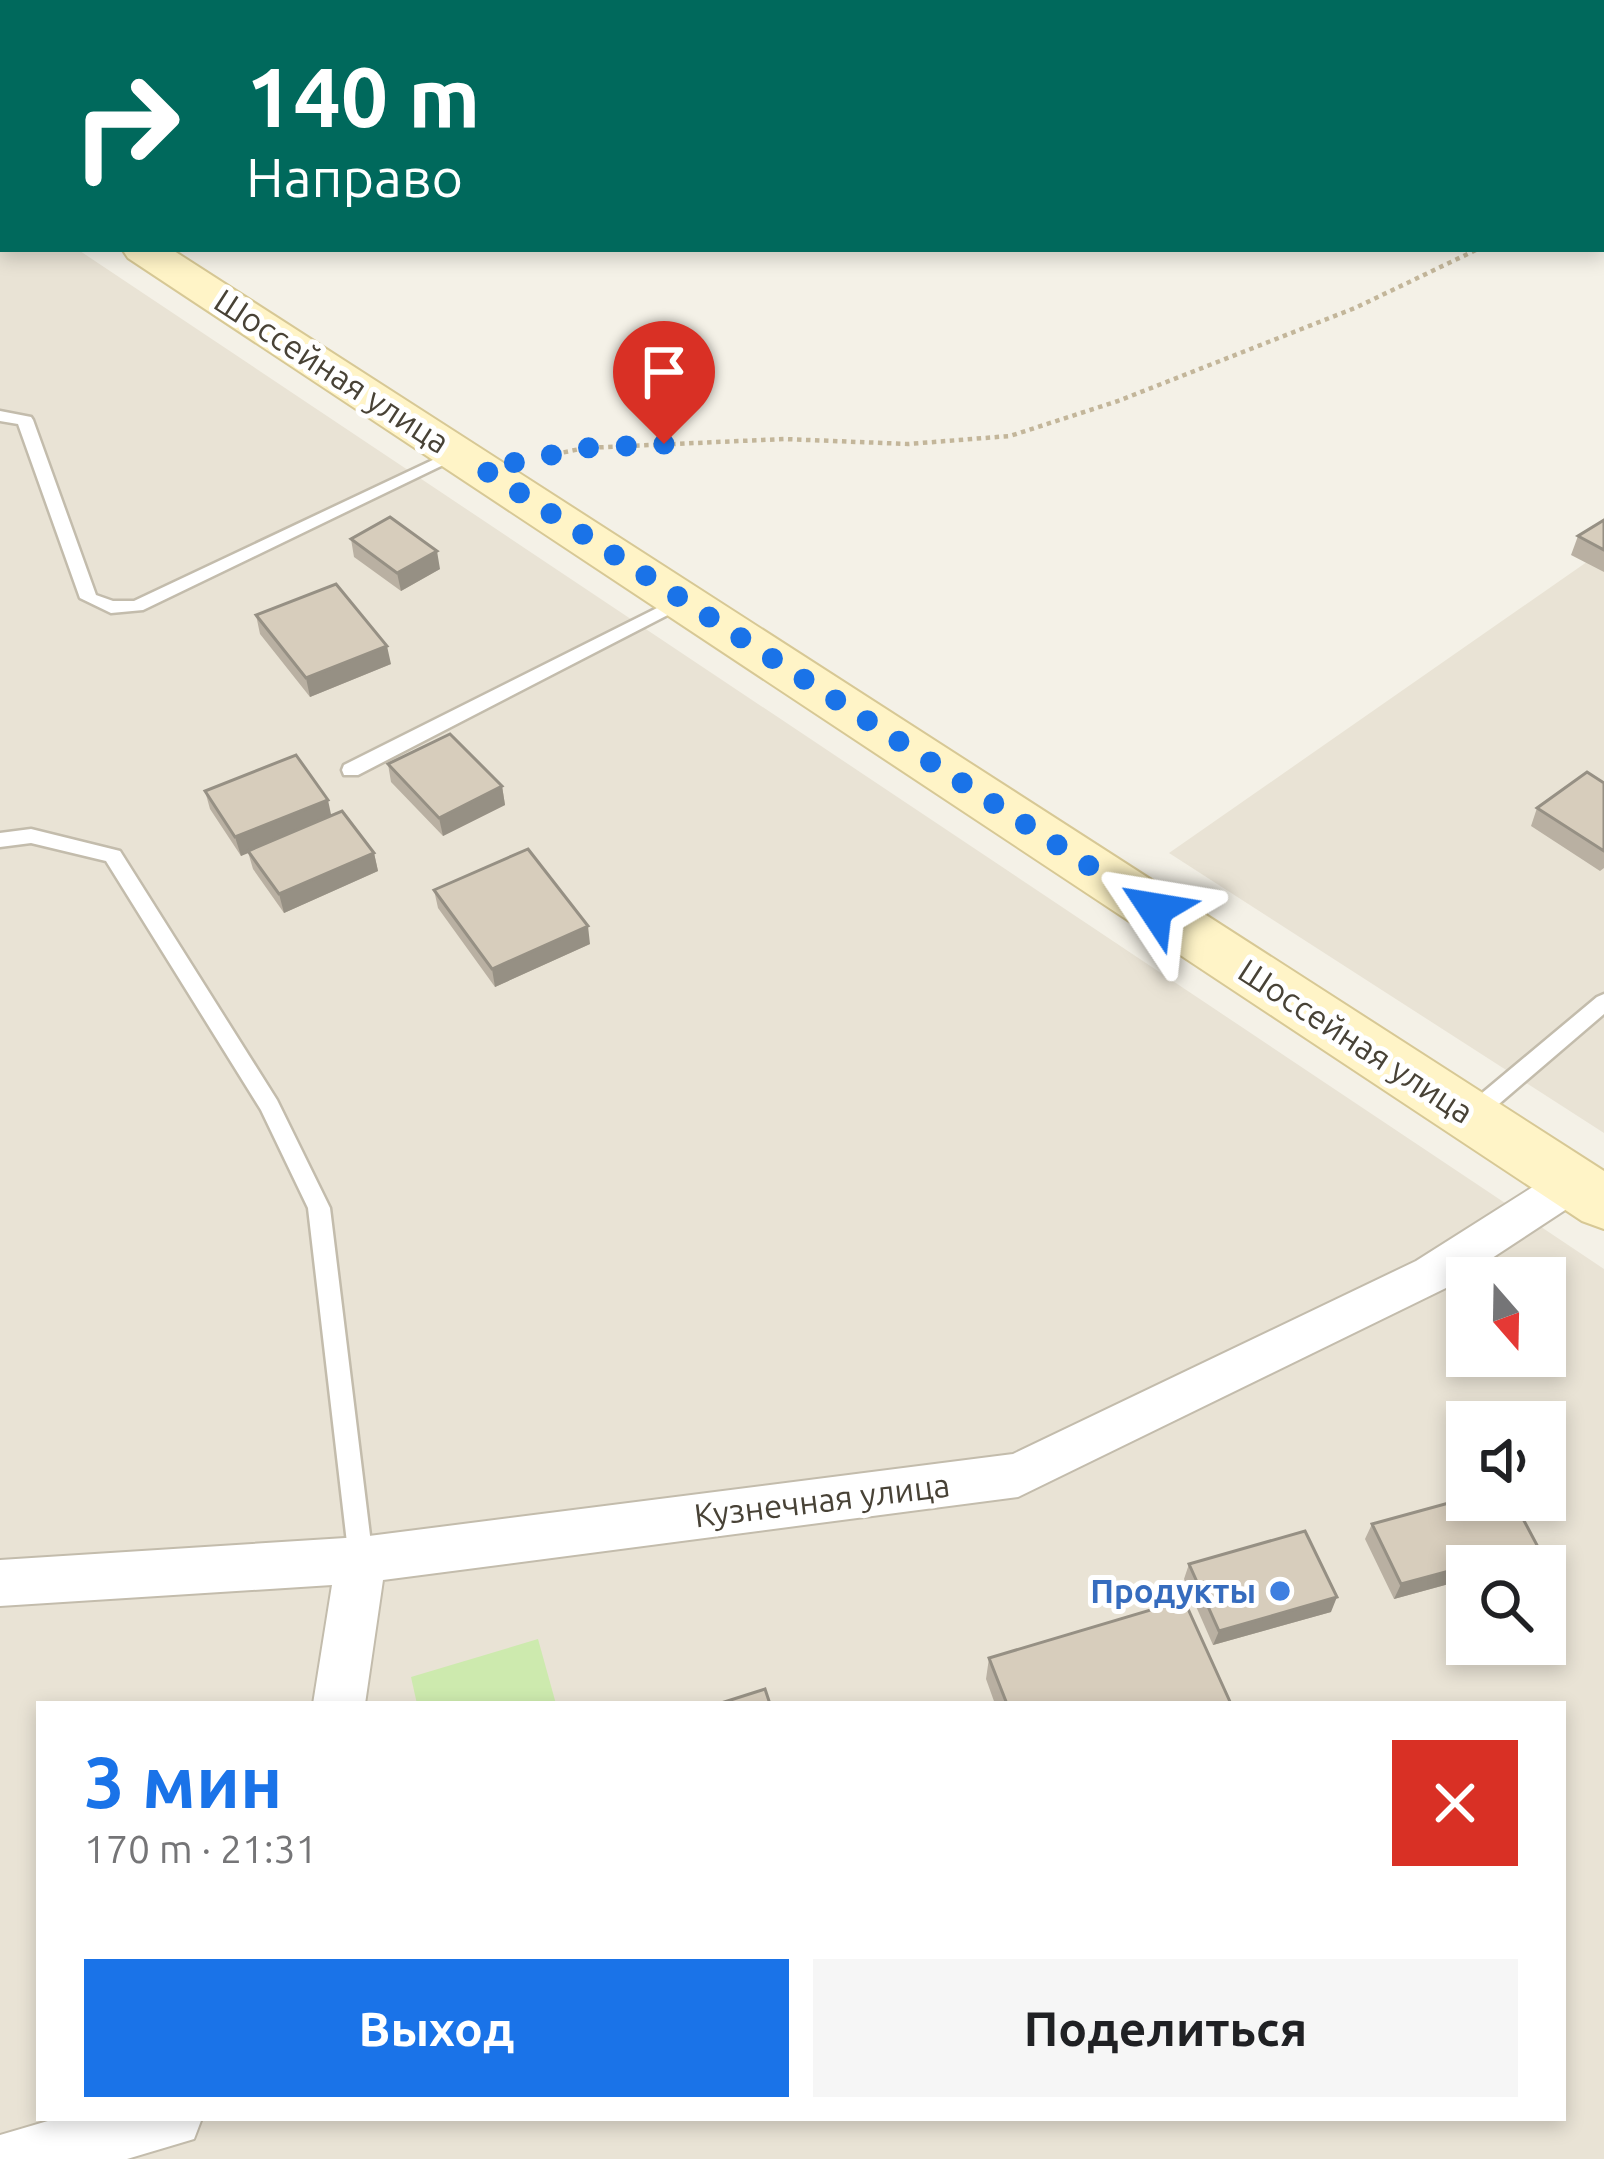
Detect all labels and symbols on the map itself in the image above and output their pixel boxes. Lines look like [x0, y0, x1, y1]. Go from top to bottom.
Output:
street label: Шоссейная улица [208, 281, 456, 460]
pin [613, 321, 715, 444]
position arrow [1092, 846, 1218, 972]
street label: Шоссейная улица [1232, 951, 1480, 1130]
north arrow [1446, 1257, 1566, 1377]
street label: Кузнечная улица [692, 1465, 952, 1534]
place label: Продукты [1090, 1572, 1256, 1609]
marker: Продукты [1267, 1578, 1293, 1604]

